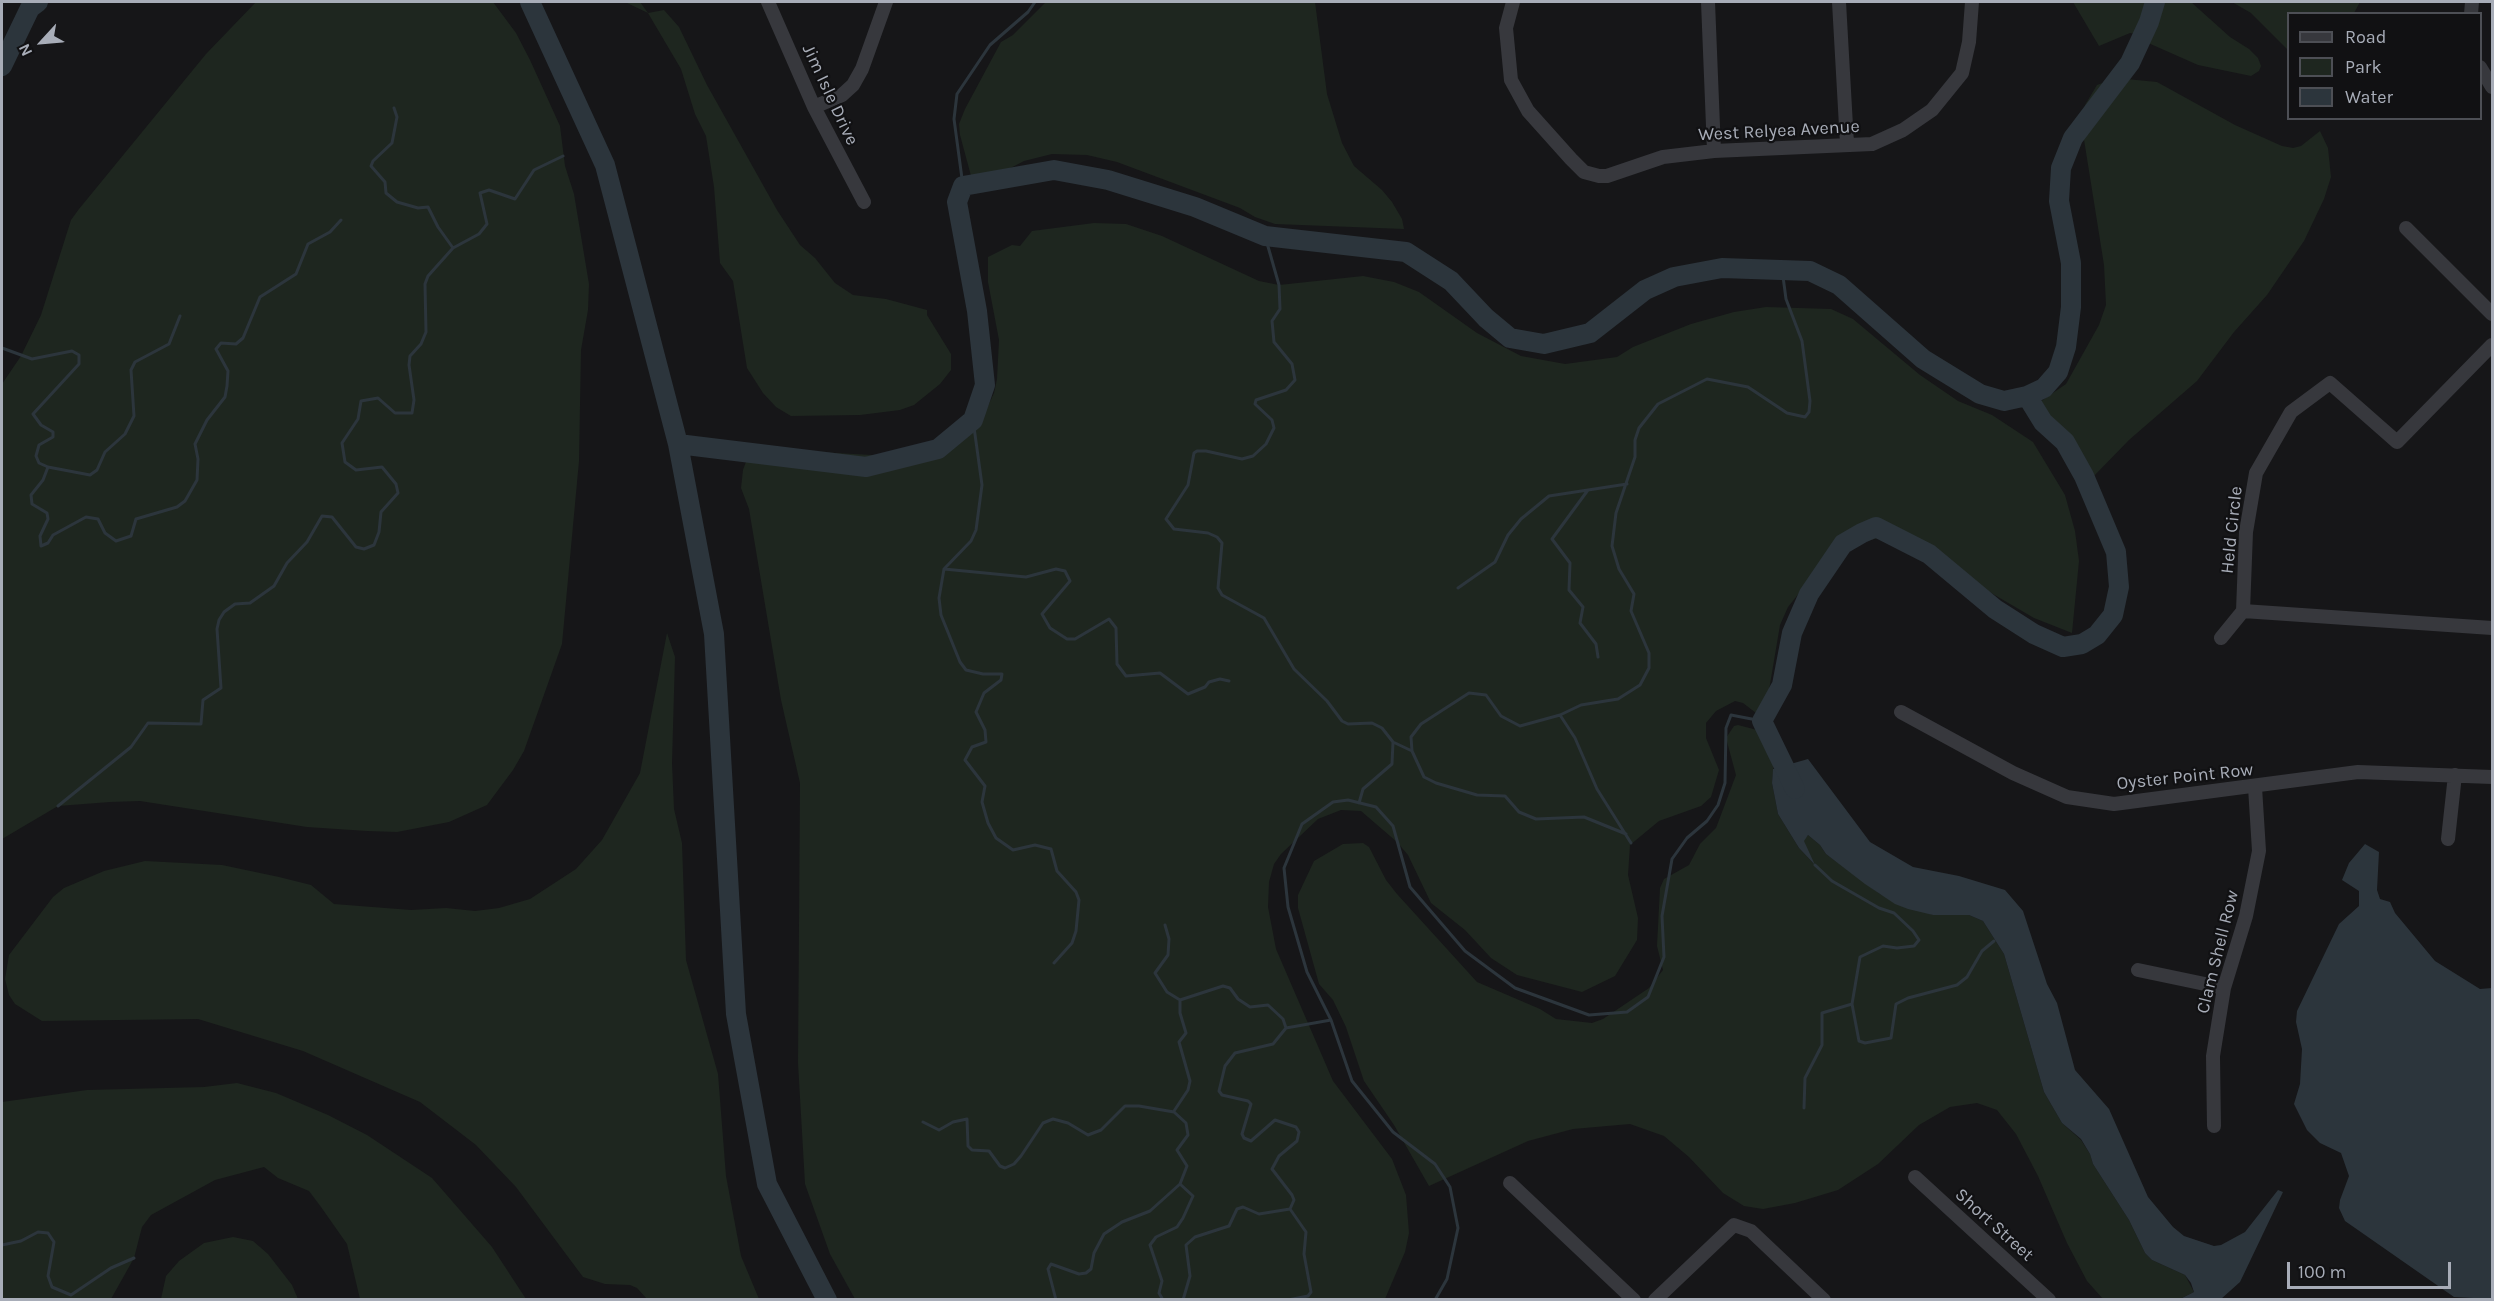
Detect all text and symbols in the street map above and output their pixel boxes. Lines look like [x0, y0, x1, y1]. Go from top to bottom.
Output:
north arrow [12, 12, 72, 72]
legend [2287, 12, 2482, 120]
text: Road [2345, 26, 2386, 48]
text: N [14, 41, 36, 59]
street label: Jim Isle Drive [797, 41, 863, 149]
text: Park [2345, 56, 2382, 78]
text: Water [2345, 86, 2393, 108]
street label: West Relyea Avenue [1698, 116, 1860, 146]
street label: Held Circle [2217, 485, 2247, 575]
street label: Oyster Point Row [2116, 759, 2254, 795]
street label: Clam Shell Row [2192, 888, 2244, 1016]
street label: Short Street [1950, 1184, 2038, 1266]
scale bar [2290, 1250, 2454, 1288]
text: 100 m [2298, 1261, 2346, 1283]

